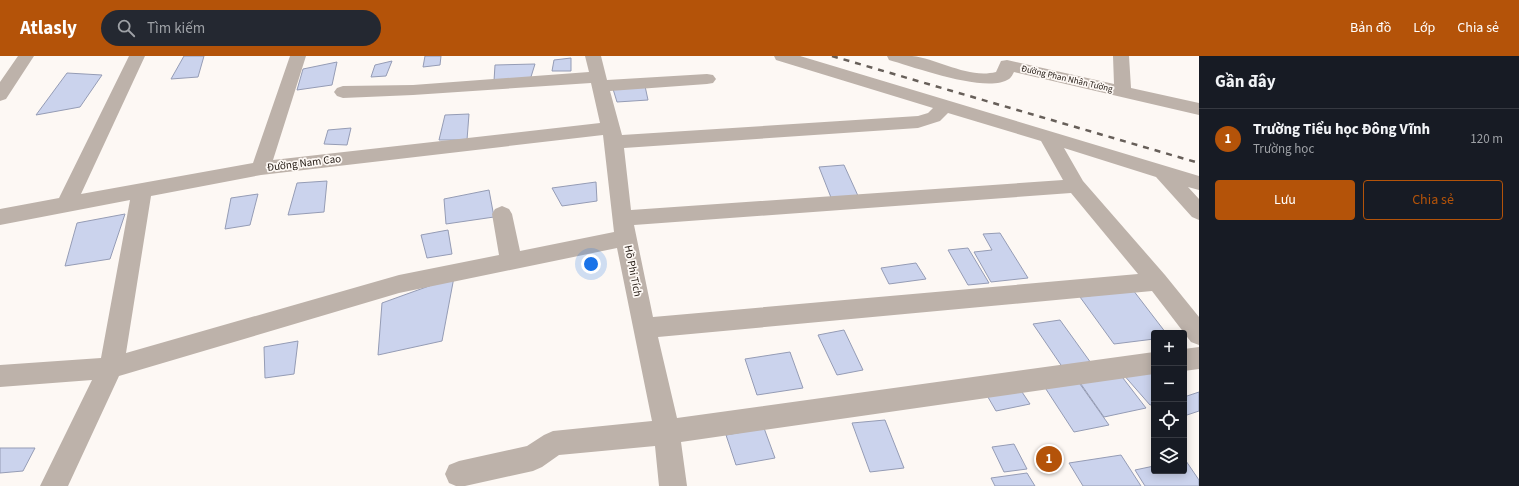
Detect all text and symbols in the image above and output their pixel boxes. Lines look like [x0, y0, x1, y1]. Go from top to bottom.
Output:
search box [101, 10, 381, 46]
text: Atlasly [20, 15, 77, 42]
icon: search [115, 17, 137, 39]
text: Tìm kiếm [147, 18, 205, 39]
text: Bản đồ [1350, 18, 1391, 38]
text: Lớp [1413, 18, 1435, 38]
text: Chia sẻ [1457, 18, 1499, 38]
street label: Đường Phan Nhân Tường [1020, 62, 1115, 96]
text: Gần đây [1215, 70, 1276, 94]
text: Trường Tiểu học Đông Vĩnh [1253, 119, 1430, 140]
text: 1 [1225, 130, 1231, 148]
text: 120 m [1470, 130, 1503, 148]
text: Trường học [1253, 140, 1314, 158]
street label: Đường Nam Cao [266, 151, 342, 175]
button: Lưu [1215, 180, 1355, 220]
button: Chia sẻ [1363, 180, 1503, 220]
street label: Hồ Phi Tích [621, 244, 645, 298]
your location [581, 254, 601, 274]
map controls [1151, 330, 1187, 474]
button: + [1151, 330, 1187, 366]
button: − [1151, 366, 1187, 402]
button: locate [1151, 402, 1187, 438]
button: layers [1151, 438, 1187, 474]
pin: 1 [1036, 444, 1062, 474]

